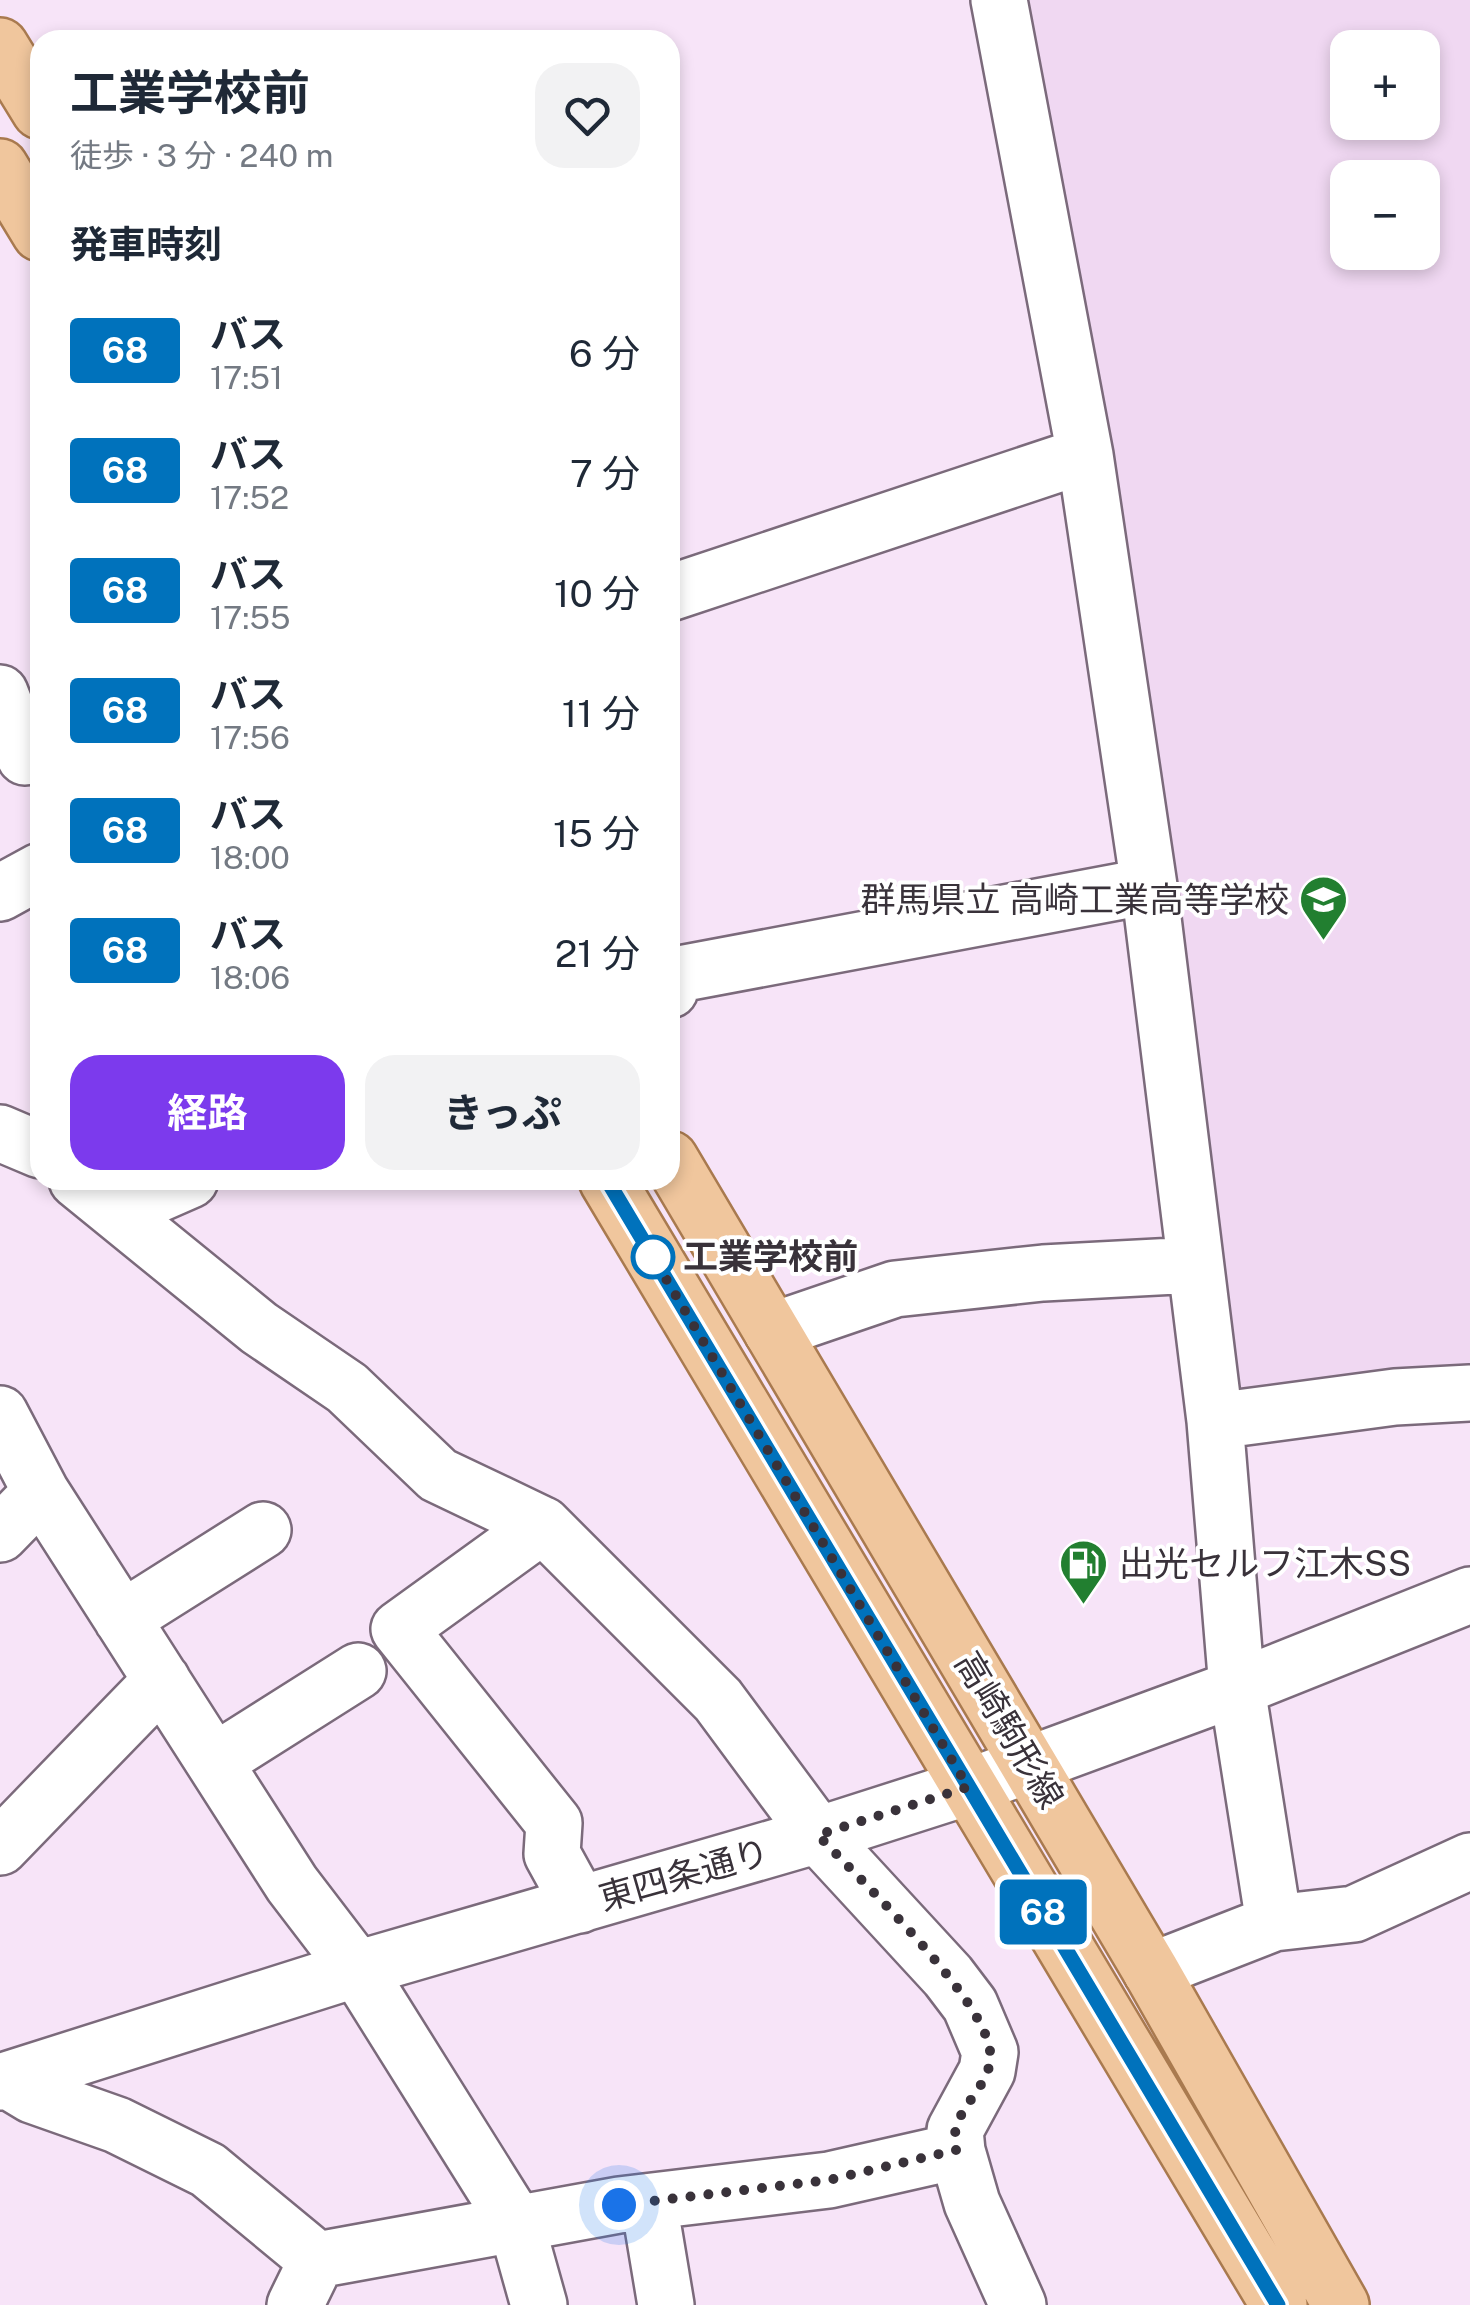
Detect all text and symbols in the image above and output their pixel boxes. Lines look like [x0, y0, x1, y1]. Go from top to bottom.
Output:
map controls [1330, 30, 1440, 270]
button: + [1330, 30, 1440, 140]
button: heart [535, 63, 640, 168]
text: 工業学校前 [70, 64, 310, 121]
text: 徒歩 · 3 分 · 240 m [70, 137, 334, 174]
button: − [1330, 160, 1440, 270]
text: 発車時刻 [70, 222, 222, 267]
text: バス [210, 312, 286, 357]
text: 68 [102, 330, 148, 371]
text: 6 分 [569, 331, 640, 376]
text: 17:51 [210, 359, 283, 396]
text: バス [210, 432, 286, 477]
text: 68 [102, 450, 148, 491]
text: 7 分 [570, 451, 640, 496]
text: 17:52 [210, 479, 289, 516]
text: バス [210, 552, 286, 597]
text: 68 [102, 570, 148, 611]
text: 10 分 [554, 571, 640, 616]
text: 17:55 [210, 599, 290, 636]
text: バス [210, 672, 286, 717]
text: 68 [102, 690, 148, 731]
text: 11 分 [562, 691, 640, 736]
text: 17:56 [210, 719, 290, 756]
text: バス [210, 792, 286, 837]
text: 68 [102, 810, 148, 851]
text: 15 分 [553, 811, 640, 856]
text: 18:00 [210, 839, 290, 876]
school or university icon: 群馬県立 高崎工業高等学校 [1298, 874, 1350, 942]
place label: 群馬県立 高崎工業高等学校 [860, 879, 1289, 920]
text: バス [210, 912, 286, 957]
text: 68 [102, 930, 148, 971]
text: 21 分 [555, 931, 640, 976]
text: 18:06 [210, 959, 290, 996]
button: 経路 [70, 1055, 345, 1170]
button: きっぷ [365, 1055, 640, 1170]
marker: 工業学校前 [632, 1236, 674, 1278]
place label: 工業学校前 [683, 1236, 858, 1277]
fuel station icon: 出光セルフ江木SS [1058, 1538, 1110, 1606]
place label: 出光セルフ江木SS [1119, 1543, 1411, 1584]
street label: 高崎駒形線 [947, 1644, 1072, 1815]
street label: 東四条通り [594, 1831, 774, 1918]
line badge: 68 [998, 1880, 1088, 1944]
text: 68 [1020, 1892, 1066, 1933]
your location [594, 2180, 644, 2230]

